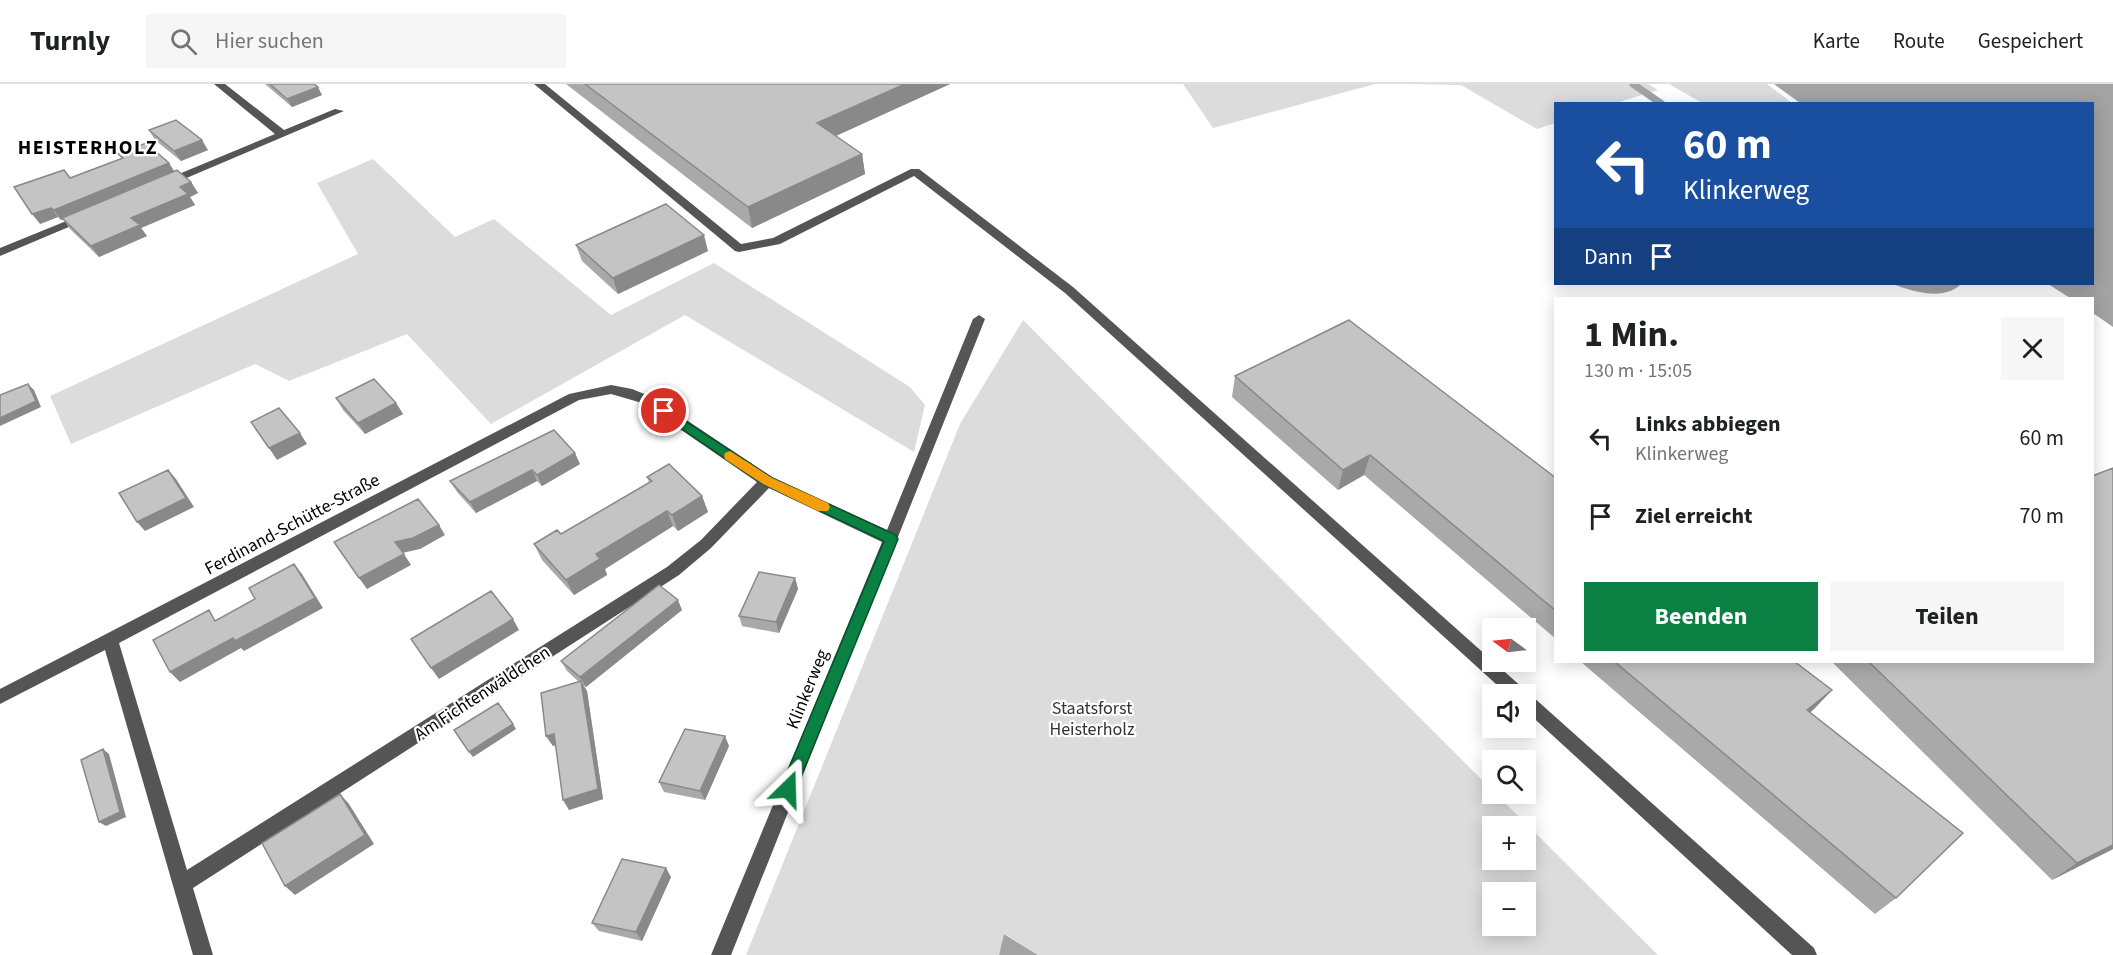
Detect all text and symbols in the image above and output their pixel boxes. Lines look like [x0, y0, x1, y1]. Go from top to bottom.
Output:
search box [146, 14, 566, 68]
text: Turnly [30, 21, 110, 61]
icon: search [167, 25, 200, 58]
text: Hier suchen [215, 25, 324, 57]
text: Karte [1813, 26, 1860, 56]
text: Route [1893, 26, 1945, 56]
text: Gespeichert [1978, 26, 2083, 56]
text: 60 m [1683, 115, 1772, 175]
icon: left [1584, 126, 1662, 204]
district label: HEISTERHOLZ [18, 134, 158, 162]
text: Klinkerweg [1683, 171, 1809, 210]
icon: arrive [1645, 240, 1678, 273]
text: Dann [1584, 241, 1633, 273]
text: 1 Min. [1584, 309, 1679, 360]
button: close [2001, 317, 2064, 380]
text: 130 m · 15:05 [1584, 357, 1692, 385]
pin [638, 385, 689, 436]
icon: arrive [647, 394, 680, 427]
text: Links abbiegen [1635, 408, 1781, 440]
icon: left [1584, 422, 1617, 455]
text: 60 m [2019, 422, 2064, 454]
text: Klinkerweg [1635, 440, 1728, 468]
street label: Ferdinand-Schütte-Straße [200, 468, 384, 581]
icon: arrive [1584, 500, 1617, 533]
text: Ziel erreicht [1635, 500, 1753, 532]
text: 70 m [2019, 500, 2064, 532]
button: Beenden [1584, 582, 1818, 651]
button: Teilen [1830, 582, 2064, 651]
north arrow [1482, 618, 1536, 672]
map controls [1482, 618, 1536, 936]
street label: Am Fichtenwäldchen [409, 640, 555, 747]
street label: Klinkerweg [780, 646, 835, 733]
button: sound [1482, 684, 1536, 738]
park label: Staatsforst Heisterholz [1049, 696, 1135, 742]
button: search [1482, 750, 1536, 804]
position arrow [756, 757, 820, 821]
button: + [1482, 816, 1536, 870]
button: − [1482, 882, 1536, 936]

